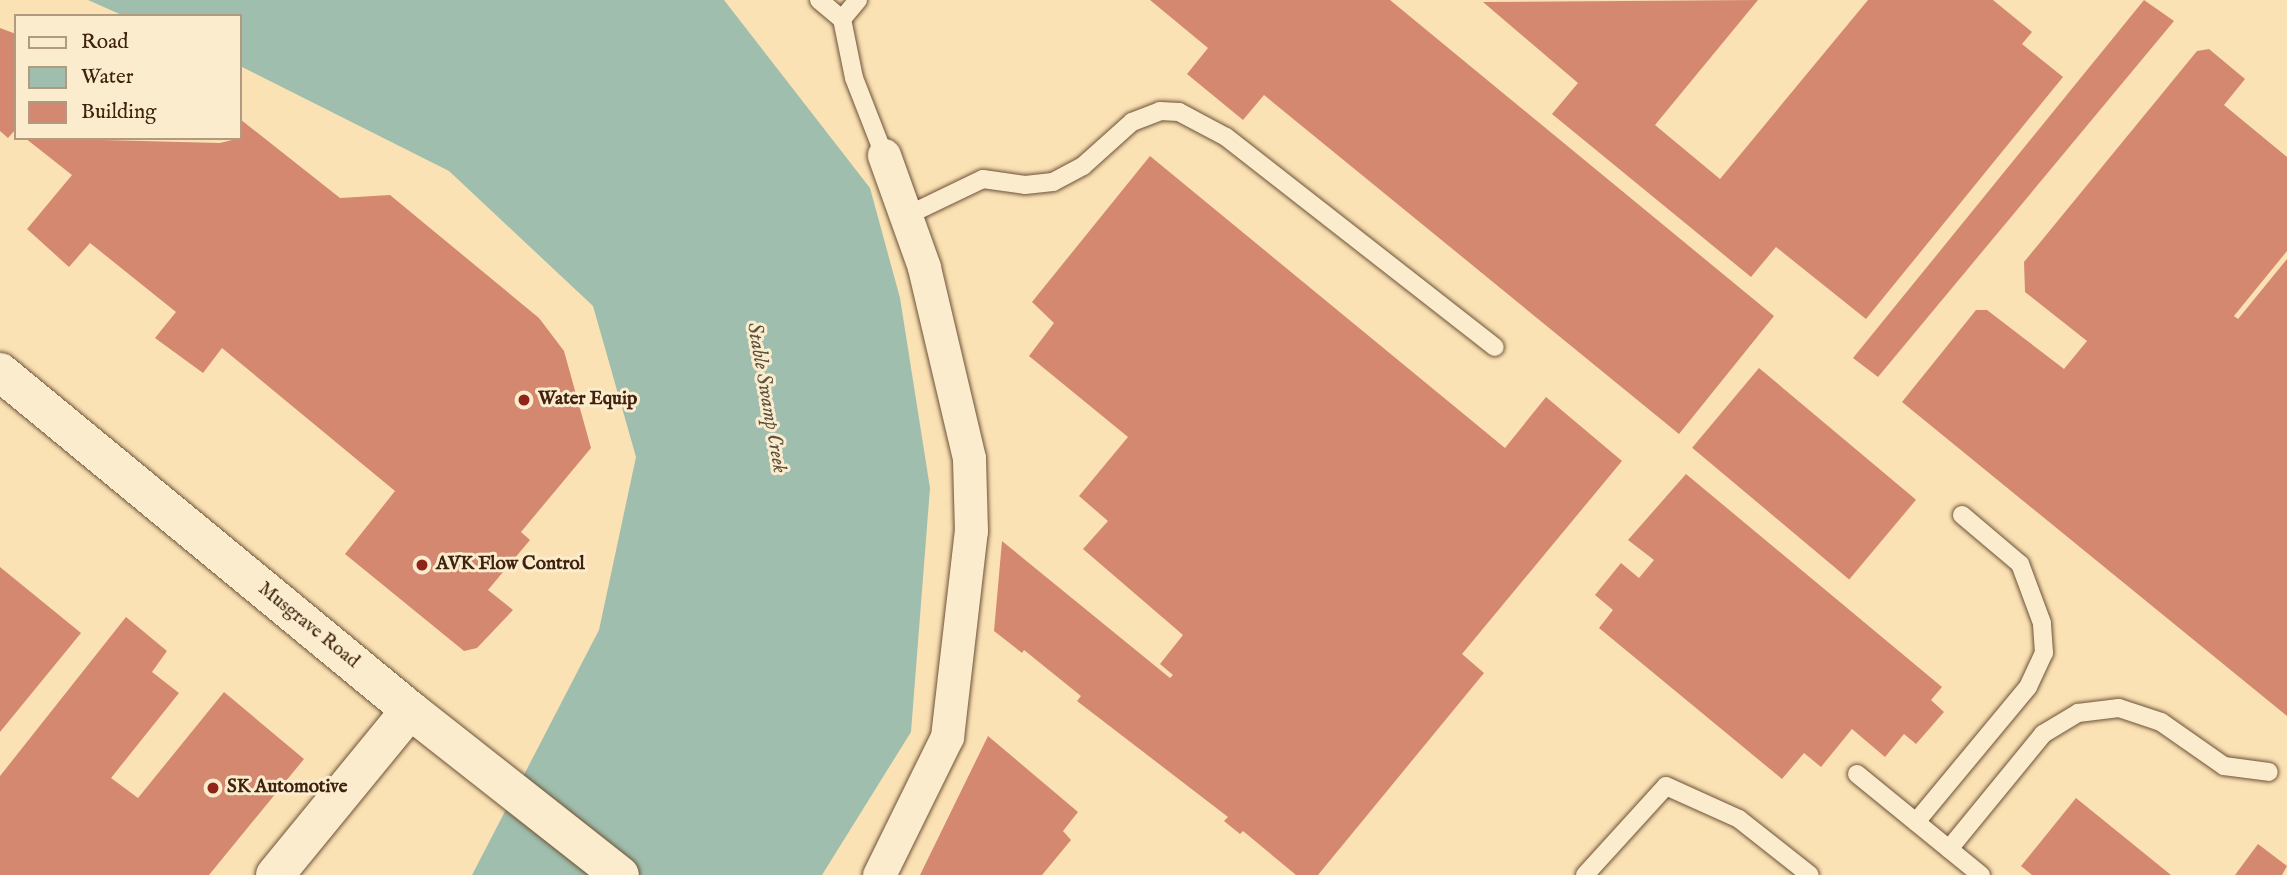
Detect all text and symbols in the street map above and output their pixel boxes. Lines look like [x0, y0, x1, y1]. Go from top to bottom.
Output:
legend [14, 14, 242, 140]
text: Road [81, 29, 128, 56]
text: Water [81, 64, 133, 91]
text: Building [81, 99, 156, 126]
water label: Stable Swamp Creek [740, 321, 792, 475]
place label: Water Equip [538, 389, 637, 411]
marker: Water Equip [516, 392, 532, 408]
place label: AVK Flow Control [436, 554, 585, 576]
marker: AVK Flow Control [414, 557, 430, 573]
street label: Musgrave Road [253, 578, 363, 674]
place label: SK Automotive [227, 777, 347, 799]
marker: SK Automotive [205, 780, 221, 796]

